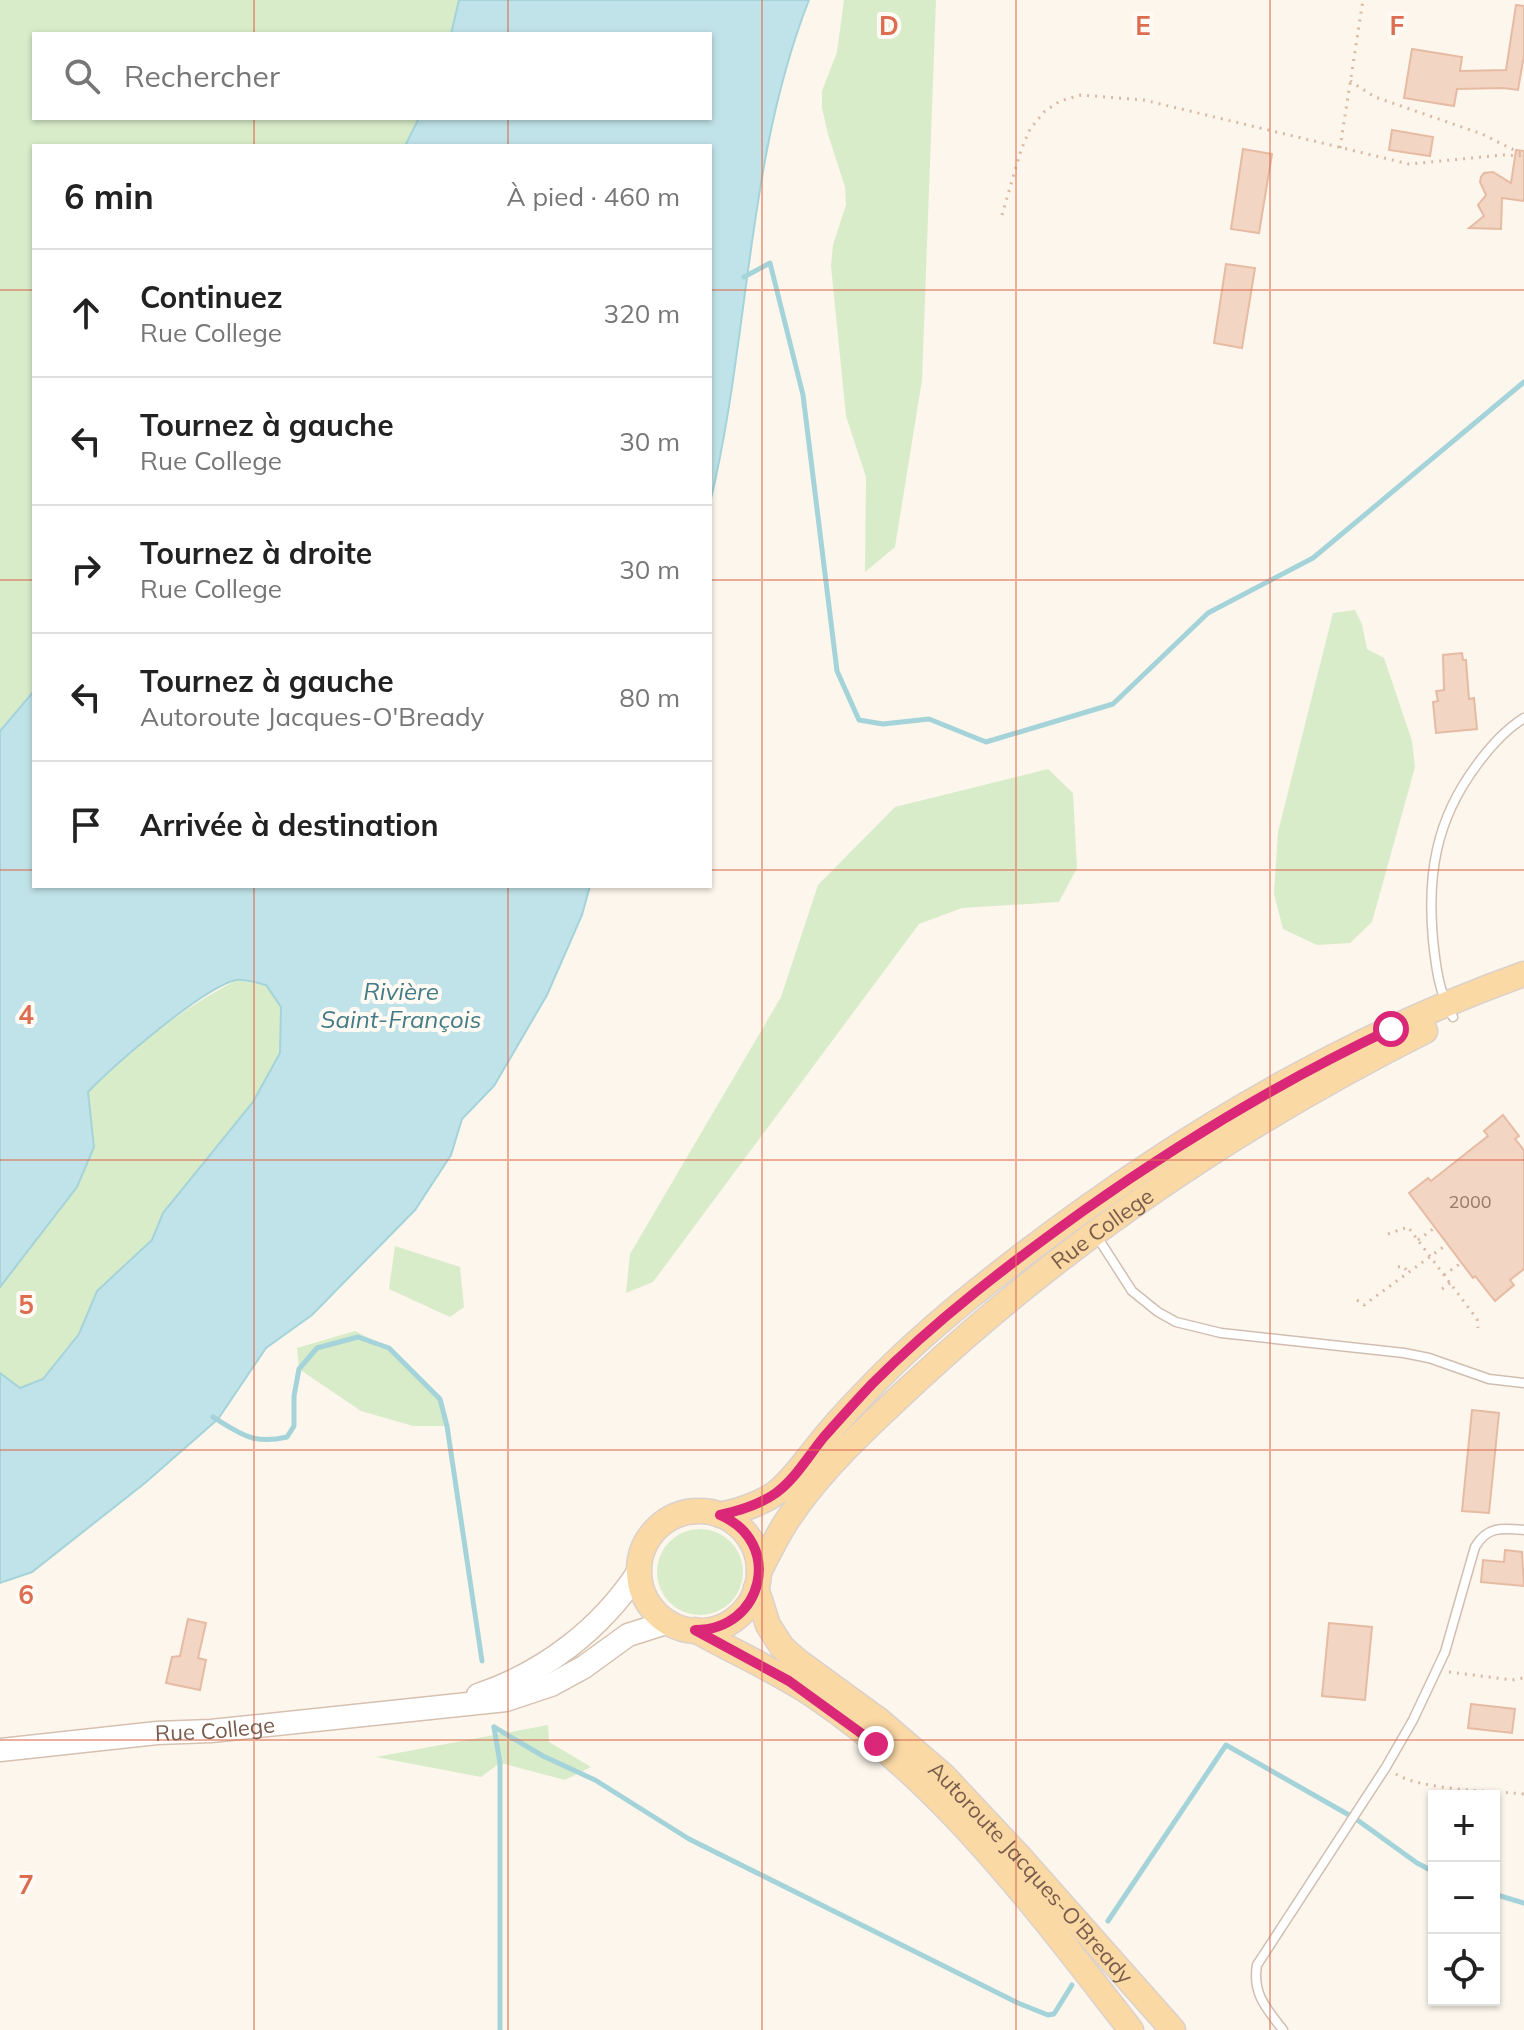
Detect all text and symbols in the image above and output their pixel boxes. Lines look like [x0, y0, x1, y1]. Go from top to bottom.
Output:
text: D [879, 9, 899, 42]
text: E [1135, 9, 1151, 42]
text: F [1390, 9, 1405, 42]
search box [32, 32, 712, 120]
icon: search [60, 54, 104, 98]
text: Rechercher [124, 57, 280, 95]
text: 6 min [64, 175, 154, 218]
text: À pied · 460 m [507, 180, 680, 213]
text: Continuez [140, 278, 283, 316]
icon: ahead [64, 291, 108, 335]
text: 320 m [604, 297, 680, 330]
text: Rue College [140, 316, 282, 349]
text: Tournez à gauche [140, 406, 394, 444]
icon: left [64, 419, 108, 463]
text: 30 m [619, 425, 680, 458]
text: Rue College [140, 444, 282, 477]
text: Tournez à droite [140, 534, 372, 572]
icon: right [64, 547, 108, 591]
text: 30 m [619, 553, 680, 586]
text: Rue College [140, 572, 282, 605]
text: Tournez à gauche [140, 662, 394, 700]
icon: left [64, 675, 108, 719]
text: 80 m [619, 681, 680, 714]
text: Autoroute Jacques-O'Bready [140, 700, 484, 733]
icon: arrive [64, 803, 108, 847]
text: Arrivée à destination [140, 806, 439, 844]
water label: Rivière Saint-François [321, 976, 481, 1034]
text: 4 [18, 998, 34, 1031]
route start [1373, 1011, 1409, 1047]
street label: Rue College [1045, 1182, 1159, 1275]
house number: 2000 [1448, 1190, 1492, 1213]
text: 5 [18, 1288, 34, 1321]
text: 6 [18, 1578, 34, 1611]
street label: Rue College [154, 1710, 276, 1747]
route end [858, 1726, 894, 1762]
street label: Autoroute Jacques-O'Bready [923, 1755, 1140, 1990]
map controls [1428, 1790, 1500, 2006]
button: + [1428, 1790, 1500, 1862]
button: − [1428, 1862, 1500, 1934]
text: 7 [18, 1868, 34, 1901]
button: locate [1428, 1934, 1500, 2006]

